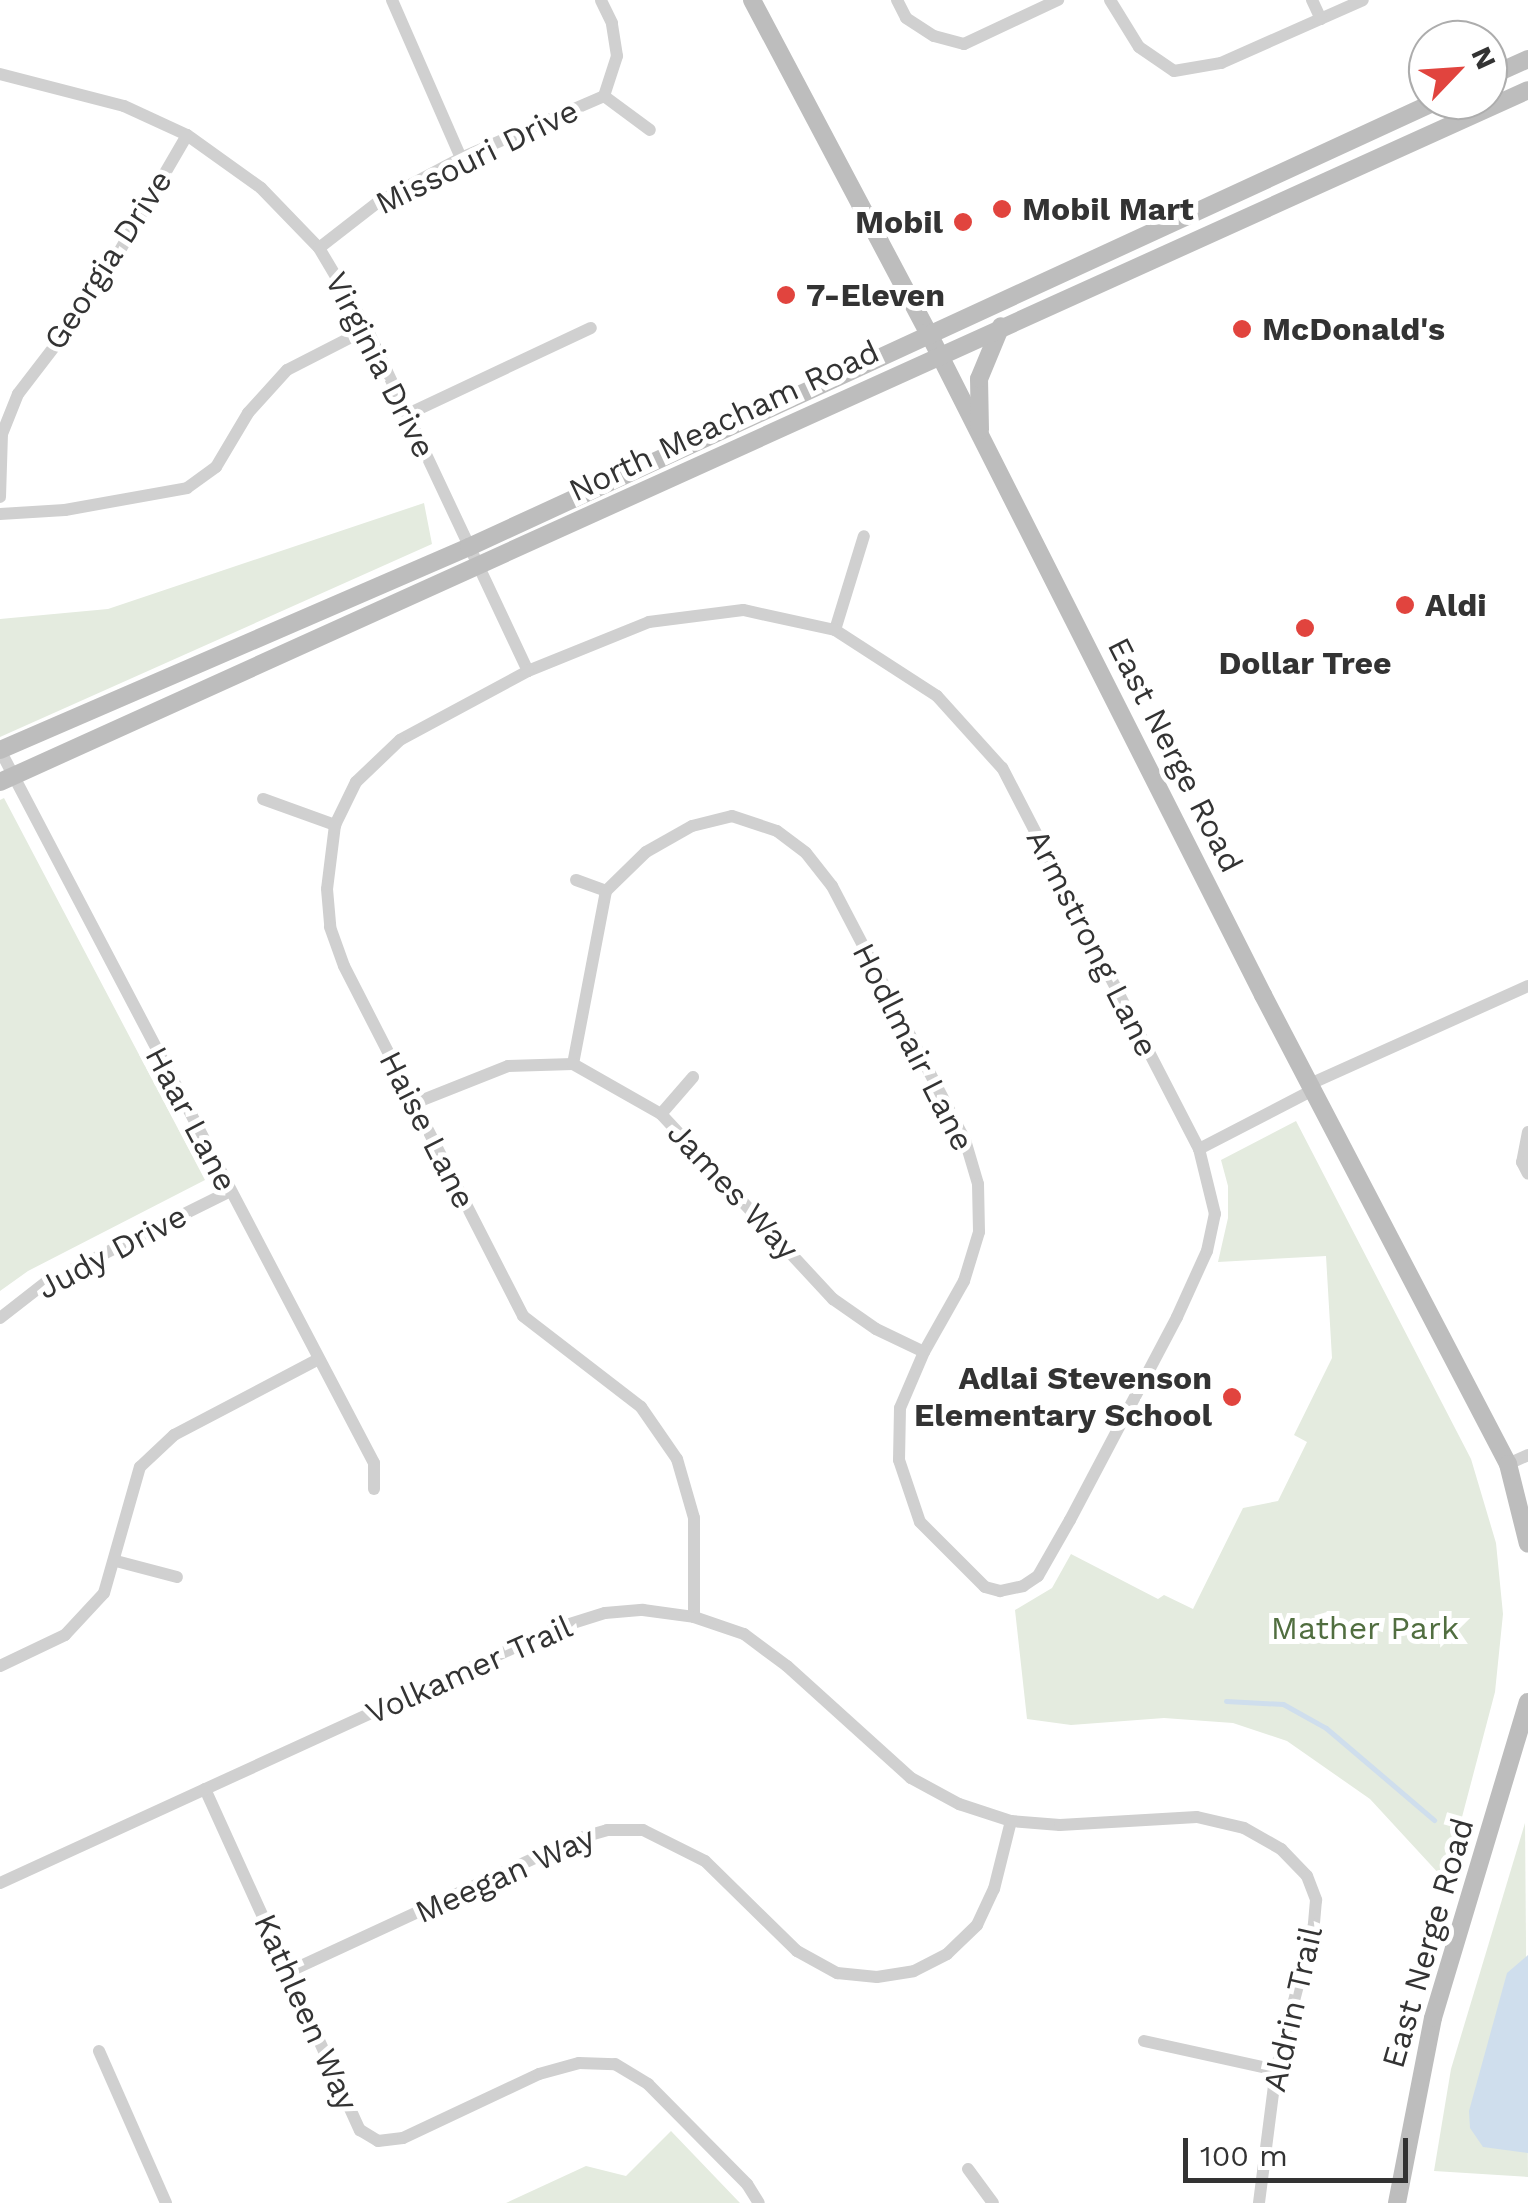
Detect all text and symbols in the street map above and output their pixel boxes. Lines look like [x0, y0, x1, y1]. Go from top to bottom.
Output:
north arrow [1408, 20, 1508, 120]
text: N [1464, 42, 1503, 74]
street label: Missouri Drive [369, 91, 585, 223]
street label: Georgia Drive [35, 163, 181, 357]
place label: Mobil Mart [1022, 190, 1194, 228]
marker: Mobil Mart [991, 198, 1013, 220]
place label: Mobil [855, 203, 943, 241]
marker: Mobil [952, 211, 974, 233]
street label: Virginia Drive [317, 265, 443, 465]
place label: 7-Eleven [806, 276, 945, 314]
marker: 7-Eleven [775, 284, 797, 306]
place label: McDonald's [1262, 310, 1445, 348]
marker: McDonald's [1231, 318, 1253, 340]
street label: North Meacham Road [563, 332, 885, 510]
place label: Aldi [1425, 586, 1487, 624]
marker: Aldi [1394, 594, 1416, 616]
marker: Dollar Tree [1294, 617, 1316, 639]
street label: East Nerge Road [1099, 631, 1251, 879]
place label: Dollar Tree [1218, 644, 1392, 682]
street label: Armstrong Lane [1018, 823, 1166, 1063]
street label: Hodlmair Lane [844, 936, 982, 1158]
street label: Haar Lane [137, 1040, 245, 1198]
street label: Haise Lane [371, 1045, 483, 1215]
street label: James Way [659, 1114, 807, 1268]
street label: Judy Drive [30, 1196, 194, 1308]
place label: Adlai Stevenson Elementary School [913, 1360, 1212, 1435]
marker: Adlai Stevenson Elementary School [1221, 1386, 1243, 1408]
street label: Volkamer Trail [359, 1607, 579, 1733]
park label: Mather Park [1270, 1609, 1460, 1647]
street label: East Nerge Road [1374, 1814, 1482, 2072]
street label: Meegan Way [409, 1818, 601, 1932]
street label: Kathleen Way [245, 1907, 367, 2117]
street label: Aldrin Trail [1255, 1922, 1331, 2096]
scale bar [1188, 2118, 1413, 2180]
text: 100 m [1200, 2138, 1288, 2173]

